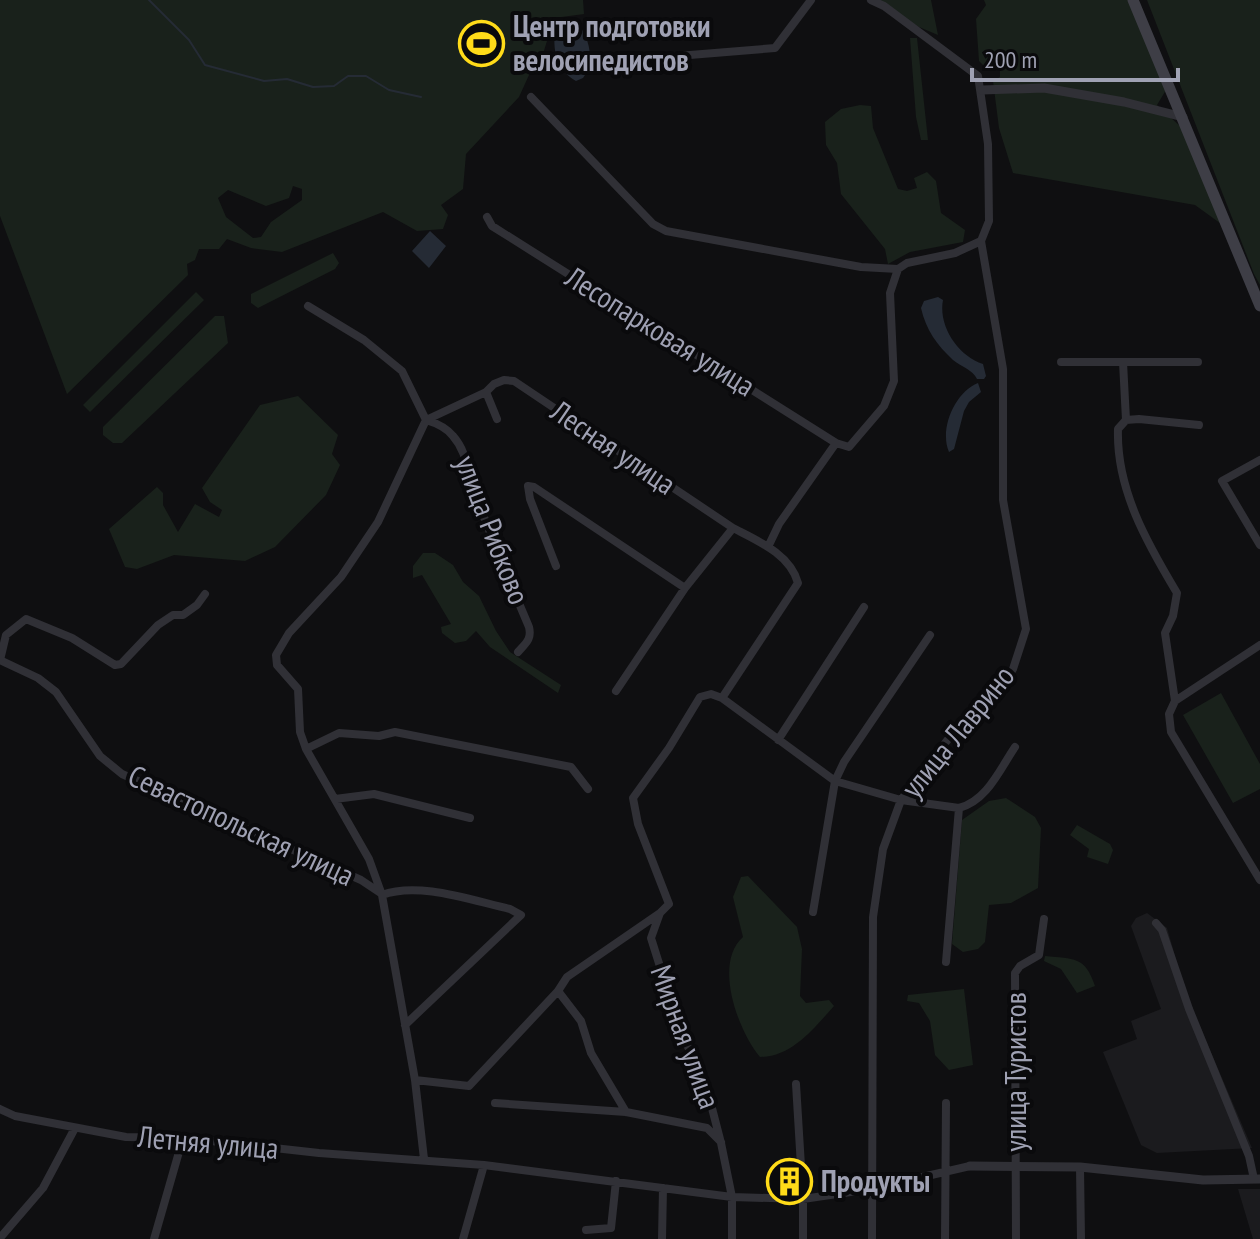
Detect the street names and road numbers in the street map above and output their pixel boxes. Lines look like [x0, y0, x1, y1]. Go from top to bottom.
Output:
street label: Лесопарковая улица [558, 256, 763, 405]
street label: Лесная улица [543, 390, 684, 503]
street label: улица Рибково [447, 450, 540, 609]
street label: улица Лаврино [892, 657, 1022, 805]
street label: Севастопольская улица [122, 755, 361, 894]
street label: Мирная улица [642, 959, 730, 1113]
street label: улица Туристов [995, 992, 1034, 1152]
street label: Летняя улица [135, 1116, 280, 1167]

